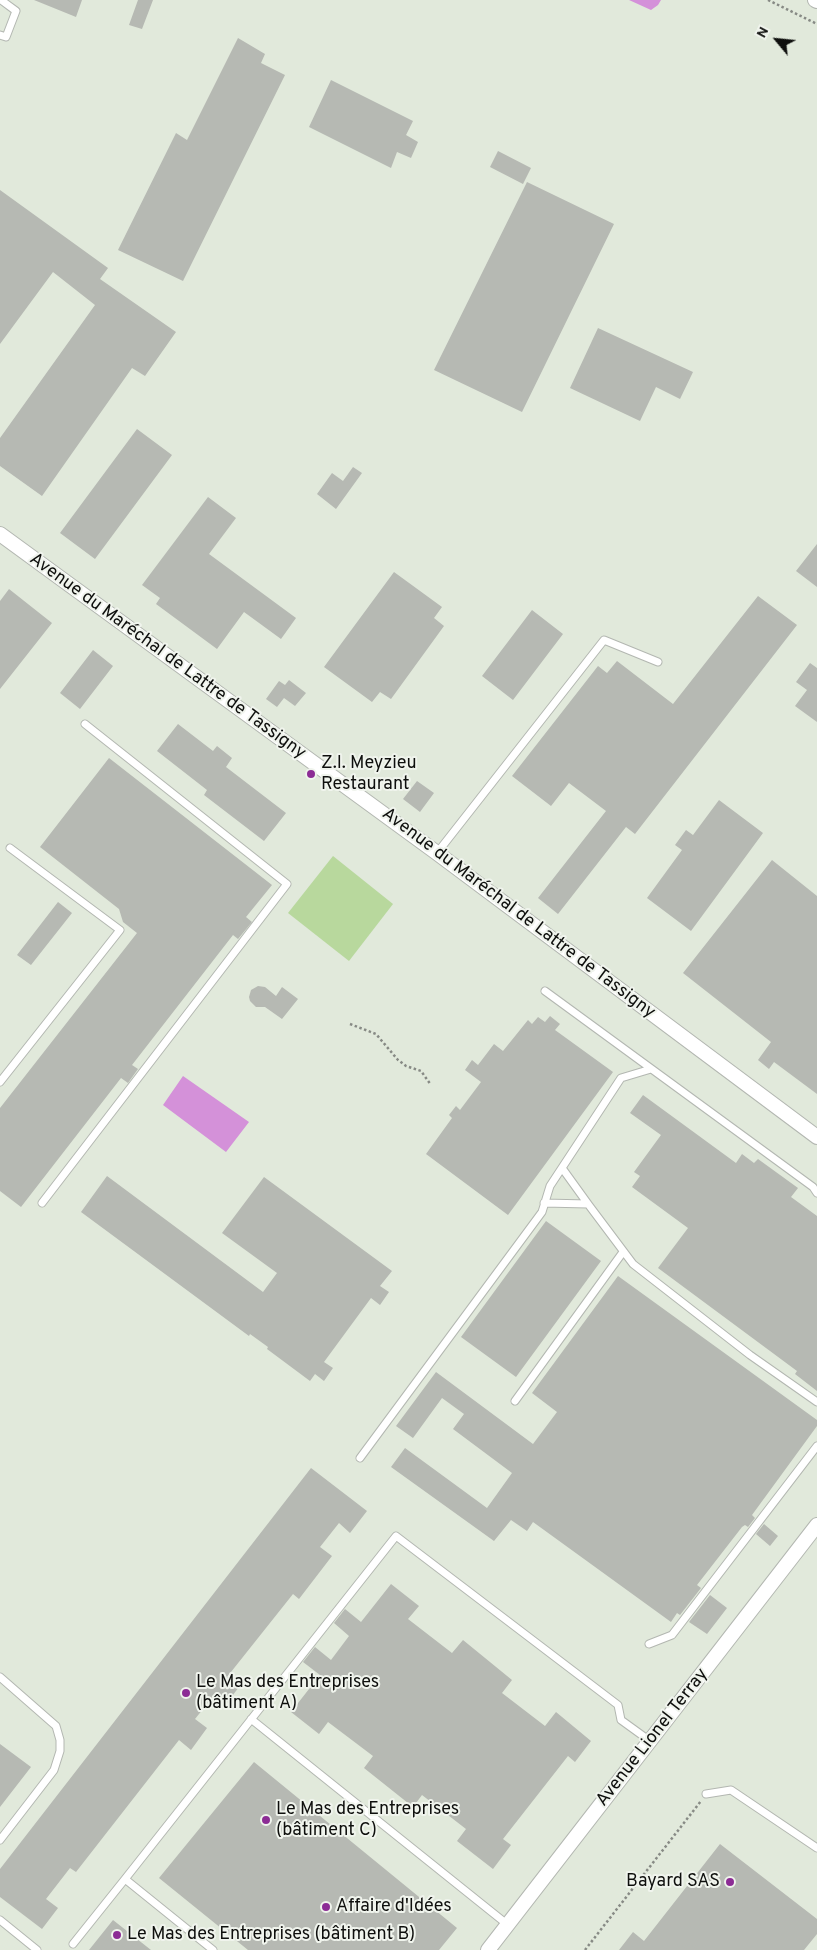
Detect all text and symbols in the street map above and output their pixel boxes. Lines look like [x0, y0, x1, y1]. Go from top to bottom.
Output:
north arrow [752, 15, 802, 65]
text: N [753, 24, 773, 41]
street label: Avenue du Maréchal de Lattre de Tassigny [24, 549, 310, 765]
place label: Z.I. Meyzieu Restaurant [321, 753, 417, 796]
marker: Z.I. Meyzieu Restaurant [305, 768, 317, 780]
street label: Avenue du Maréchal de Lattre de Tassigny [377, 804, 659, 1024]
street label: Avenue Lionel Terray [592, 1665, 714, 1811]
place label: Le Mas des Entreprises (bâtiment A) [196, 1672, 379, 1715]
marker: Le Mas des Entreprises (bâtiment A) [180, 1687, 192, 1699]
place label: Le Mas des Entreprises (bâtiment C) [276, 1799, 459, 1842]
marker: Le Mas des Entreprises (bâtiment C) [260, 1814, 272, 1826]
place label: Bayard SAS [626, 1871, 720, 1893]
marker: Bayard SAS [724, 1876, 736, 1888]
place label: Affaire d'Idées [336, 1896, 452, 1918]
marker: Affaire d'Idées [320, 1901, 332, 1913]
place label: Le Mas des Entreprises (bâtiment B) [127, 1924, 415, 1946]
marker: Le Mas des Entreprises (bâtiment B) [111, 1929, 123, 1941]

